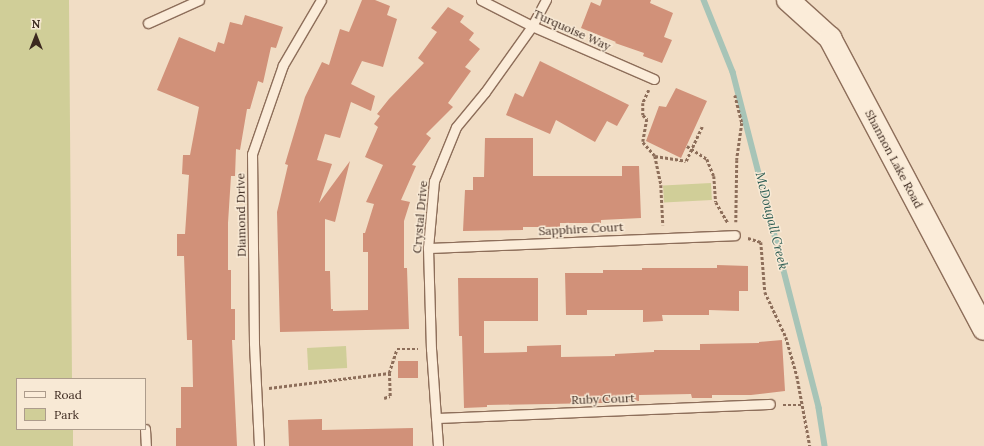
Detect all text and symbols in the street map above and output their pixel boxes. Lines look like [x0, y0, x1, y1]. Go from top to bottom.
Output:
street label: Turquoise Way [531, 6, 613, 54]
north arrow [16, 16, 56, 56]
text: N [32, 17, 40, 31]
street label: Shannon Lake Road [862, 107, 926, 211]
water label: McDougall Creek [751, 171, 791, 271]
street label: Diamond Drive [233, 173, 249, 257]
street label: Crystal Drive [410, 180, 430, 254]
street label: Sapphire Court [538, 220, 624, 238]
legend [16, 378, 146, 430]
text: Road [54, 387, 82, 402]
street label: Ruby Court [571, 391, 635, 407]
text: Park [54, 407, 79, 422]

